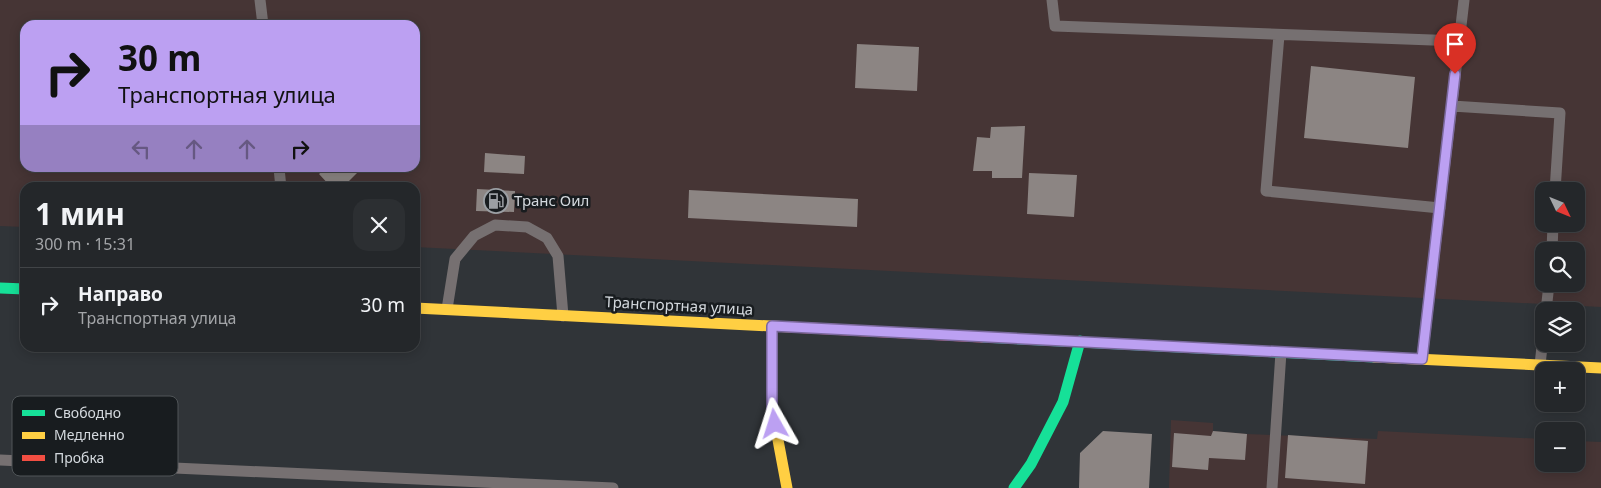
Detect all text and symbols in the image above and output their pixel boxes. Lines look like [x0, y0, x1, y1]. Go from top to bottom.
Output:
pin [1434, 23, 1476, 74]
icon: arrive [1441, 30, 1469, 58]
text: 30 m [118, 34, 201, 81]
icon: right [35, 40, 100, 105]
text: Транспортная улица [118, 79, 336, 109]
icon: left [127, 135, 155, 163]
icon: ahead [180, 135, 208, 163]
icon: ahead [233, 135, 261, 163]
icon: right [286, 135, 314, 163]
north arrow [1535, 182, 1585, 232]
map controls [1535, 182, 1585, 472]
fuel station icon: Транс Оил [483, 188, 509, 214]
place label: Транс Оил [514, 190, 589, 210]
text: 1 мин [35, 193, 125, 234]
button: close [353, 199, 405, 251]
text: 300 m · 15:31 [35, 233, 135, 255]
button: search [1535, 242, 1585, 292]
text: Направо [78, 281, 163, 307]
icon: right [35, 291, 63, 319]
street label: Транспортная улица [604, 291, 754, 319]
text: 30 m [361, 292, 405, 318]
button: layers [1535, 302, 1585, 352]
text: Транспортная улица [78, 307, 236, 329]
button: + [1535, 362, 1585, 412]
legend [12, 396, 178, 476]
position arrow [748, 397, 800, 449]
text: Свободно [54, 403, 121, 422]
button: − [1535, 422, 1585, 472]
text: Медленно [54, 425, 125, 444]
text: Пробка [54, 448, 104, 467]

